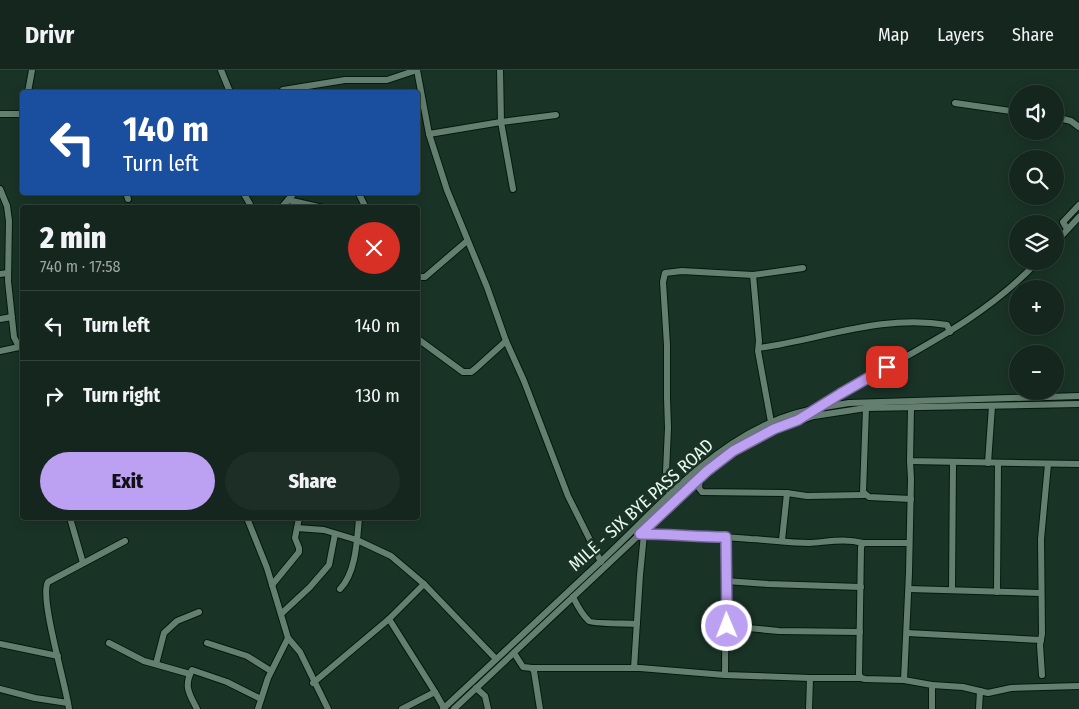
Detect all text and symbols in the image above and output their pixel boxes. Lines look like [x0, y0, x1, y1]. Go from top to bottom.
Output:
text: Drivr [25, 21, 74, 49]
text: Map [878, 24, 909, 46]
text: Layers [937, 24, 984, 46]
text: Share [1012, 24, 1054, 46]
map controls [1009, 85, 1064, 400]
button: sound [1009, 85, 1064, 140]
text: 140 m [123, 108, 209, 150]
icon: left [40, 110, 105, 175]
text: Turn left [123, 150, 199, 177]
button: search [1009, 150, 1064, 205]
button: layers [1009, 215, 1064, 270]
text: 2 min [40, 220, 106, 256]
button: close [348, 222, 400, 274]
text: 740 m · 17:58 [40, 257, 121, 276]
button: + [1009, 280, 1064, 335]
icon: left [40, 312, 68, 340]
text: Turn left [83, 314, 150, 337]
text: 140 m [354, 314, 400, 337]
button: − [1009, 345, 1064, 400]
pin [866, 346, 908, 388]
icon: arrive [873, 353, 901, 381]
icon: right [40, 382, 68, 410]
text: Turn right [83, 384, 160, 407]
text: 130 m [355, 384, 400, 407]
street label: MILE - SIX BYE PASS ROAD [564, 434, 718, 576]
button: Exit [40, 452, 215, 510]
button: Share [225, 452, 400, 510]
position arrow [700, 599, 752, 651]

